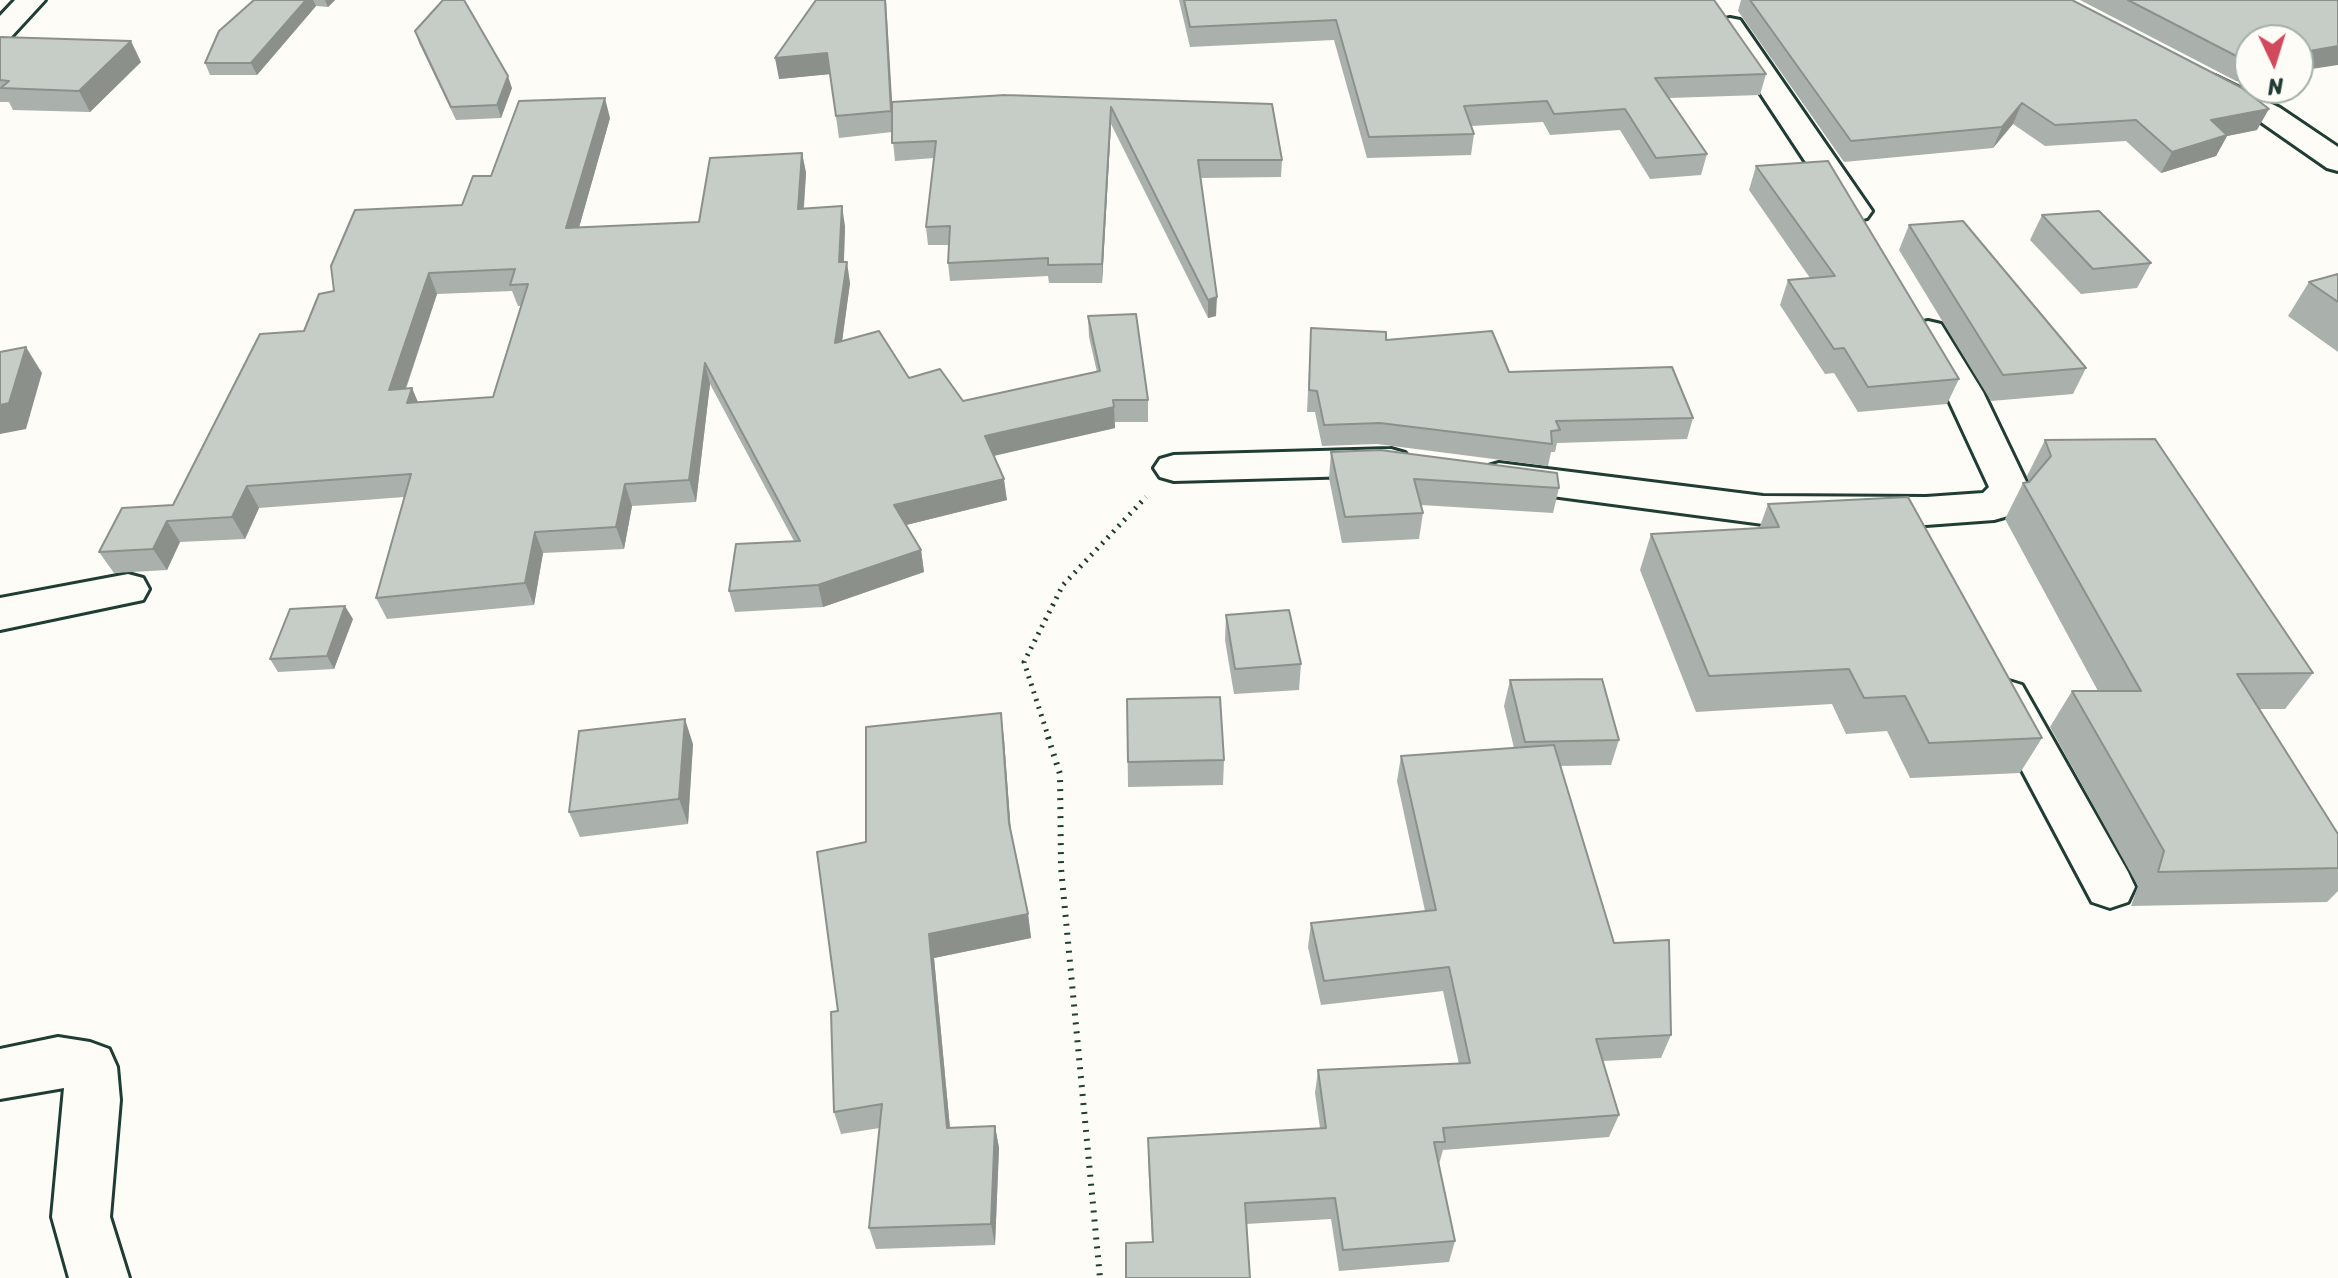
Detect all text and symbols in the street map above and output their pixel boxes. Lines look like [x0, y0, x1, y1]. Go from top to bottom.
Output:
north arrow [2234, 24, 2314, 104]
text: N [2267, 66, 2285, 106]

